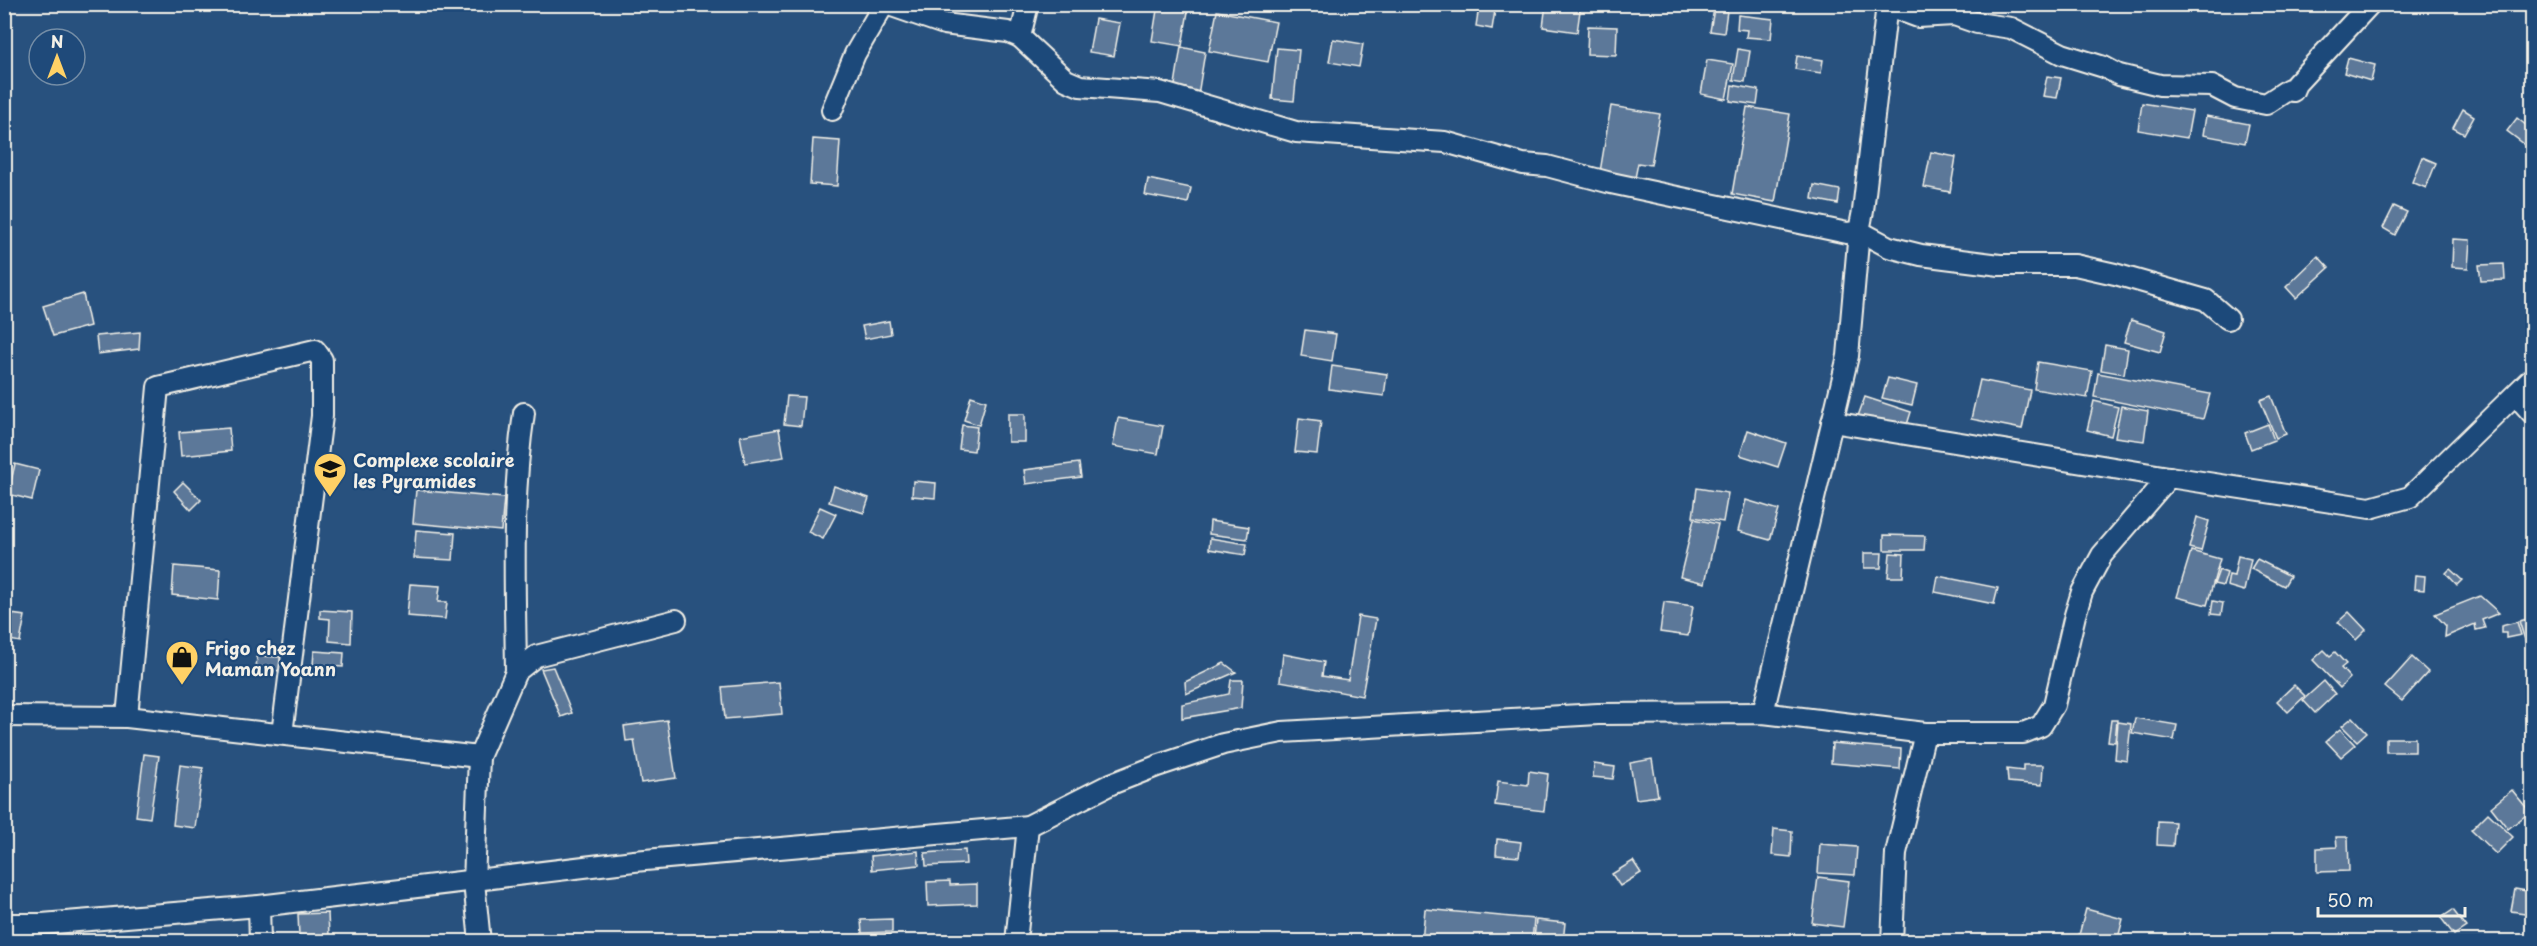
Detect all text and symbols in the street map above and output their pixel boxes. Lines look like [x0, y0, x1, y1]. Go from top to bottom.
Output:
north arrow [27, 27, 87, 87]
text: N [51, 29, 63, 53]
place label: Complexe scolaire les Pyramides [353, 446, 515, 494]
school or university icon: Complexe scolaire les Pyramides [312, 451, 348, 498]
place label: Frigo chez Maman Yoann [205, 634, 336, 682]
shop icon: Frigo chez Maman Yoann [164, 639, 200, 686]
scale bar [2318, 880, 2465, 918]
text: 50 m [2327, 886, 2374, 913]

